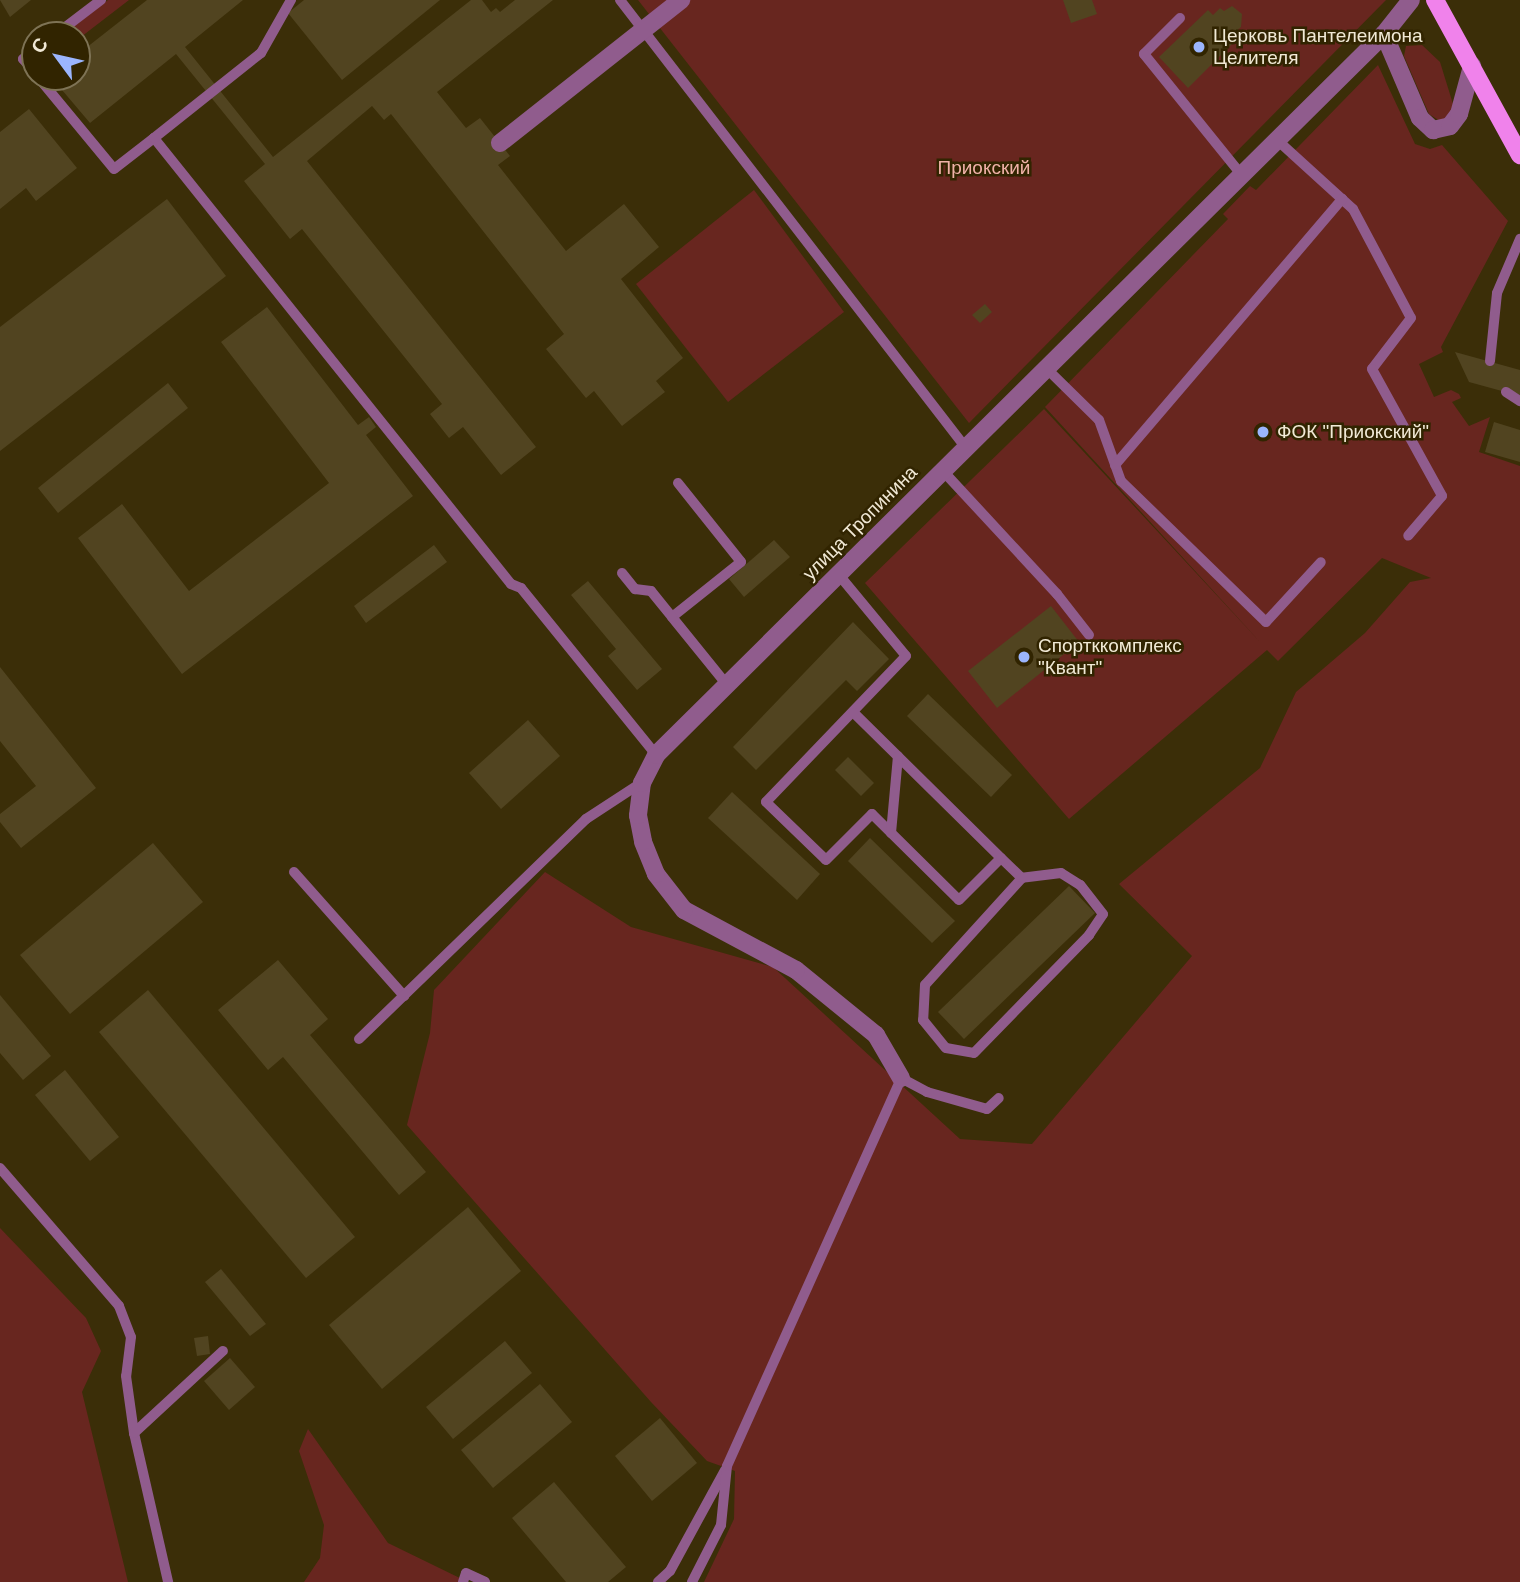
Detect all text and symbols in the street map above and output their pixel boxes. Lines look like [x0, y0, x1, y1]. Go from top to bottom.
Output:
north arrow [21, 21, 91, 91]
place label: Церковь Пантелеимона Целителя [1213, 25, 1423, 69]
text: С [27, 34, 52, 57]
marker: Церковь Пантелеимона Целителя [1191, 39, 1207, 55]
park label: Приокский [938, 157, 1030, 179]
place label: ФОК "Приокский" [1277, 421, 1429, 443]
marker: ФОК "Приокский" [1255, 424, 1271, 440]
street label: улица Тропинина [798, 461, 922, 585]
place label: Спортккомплекс "Квант" [1038, 635, 1182, 679]
marker: Спортккомплекс "Квант" [1016, 649, 1032, 665]

